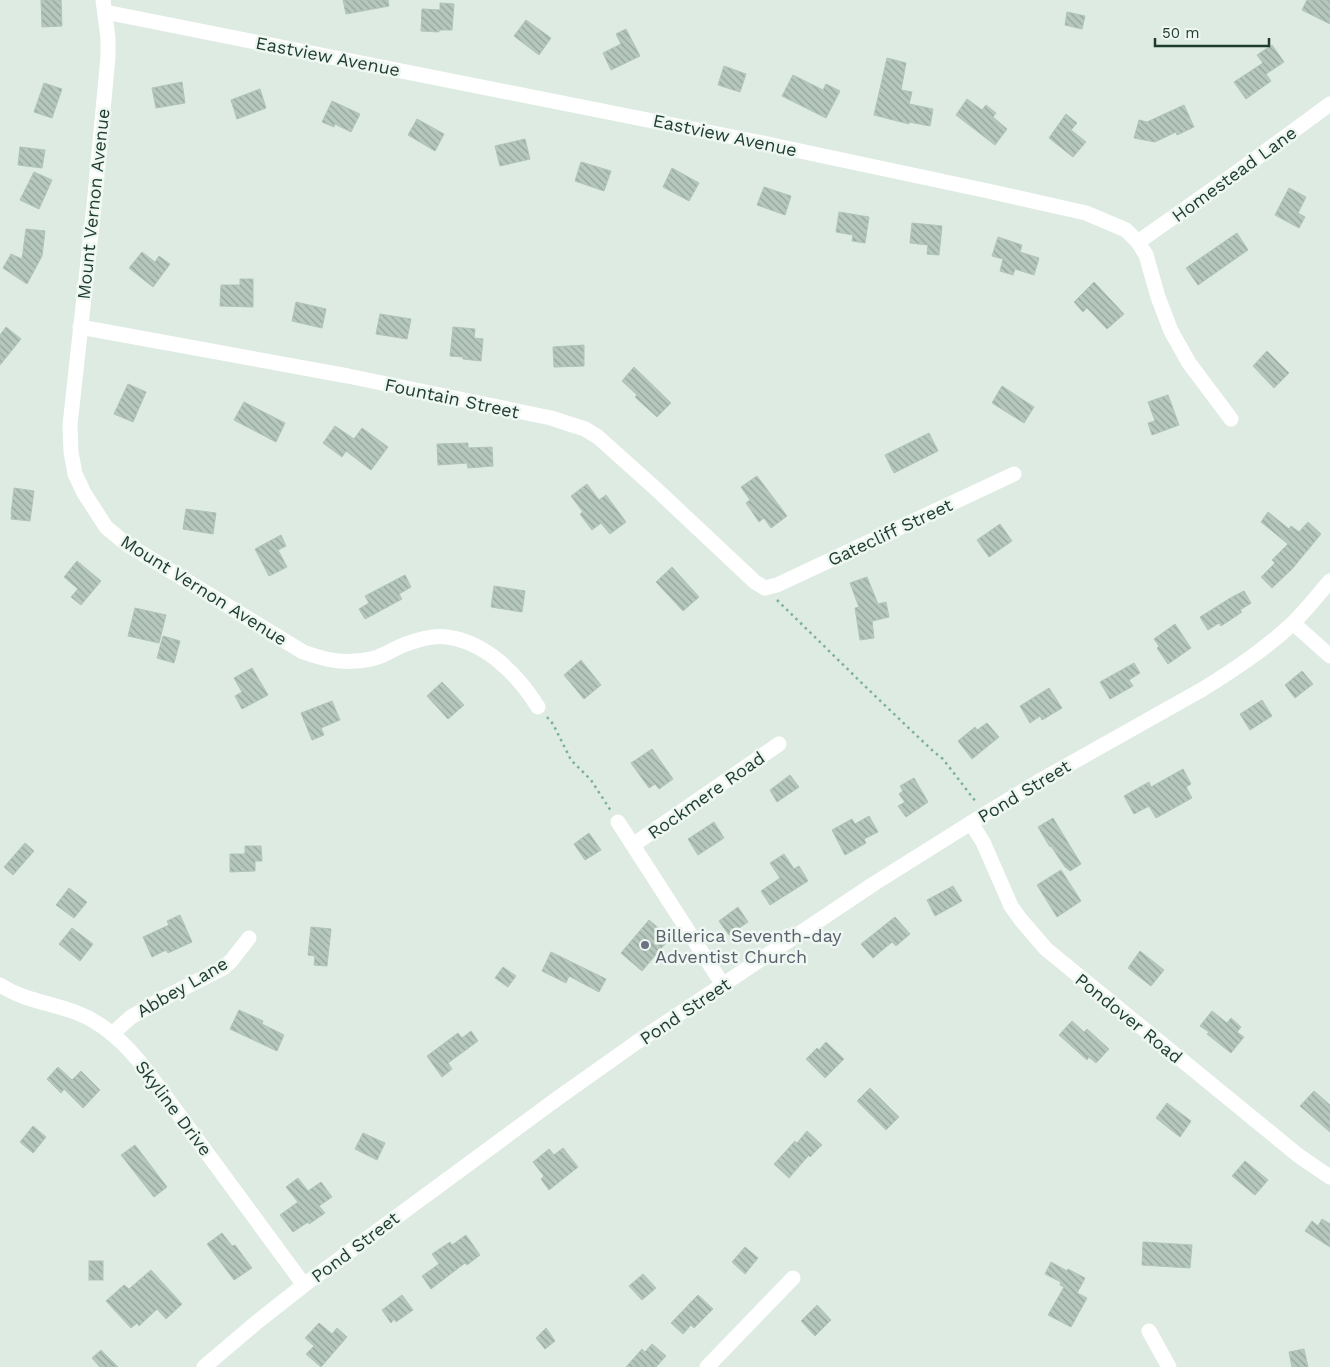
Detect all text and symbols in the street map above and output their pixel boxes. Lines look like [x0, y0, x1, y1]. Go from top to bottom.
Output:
scale bar [1155, 15, 1269, 47]
text: 50 m [1162, 24, 1199, 42]
street label: Eastview Avenue [254, 32, 402, 80]
street label: Mount Vernon Avenue [73, 107, 113, 301]
street label: Eastview Avenue [651, 109, 799, 161]
street label: Homestead Lane [1168, 122, 1300, 226]
street label: Fountain Street [383, 373, 522, 423]
street label: Gatecliff Street [824, 494, 956, 570]
street label: Mount Vernon Avenue [117, 530, 291, 650]
street label: Rockmere Road [644, 747, 768, 843]
street label: Pond Street [974, 755, 1075, 827]
place label: Billerica Seventh-day Adventist Church [655, 925, 842, 967]
marker: Billerica Seventh-day Adventist Church [639, 939, 651, 951]
street label: Abbey Lane [133, 952, 231, 1022]
street label: Pondover Road [1071, 968, 1187, 1068]
street label: Pond Street [636, 973, 735, 1049]
street label: Skyline Drive [131, 1056, 217, 1160]
street label: Pond Street [307, 1207, 403, 1287]

